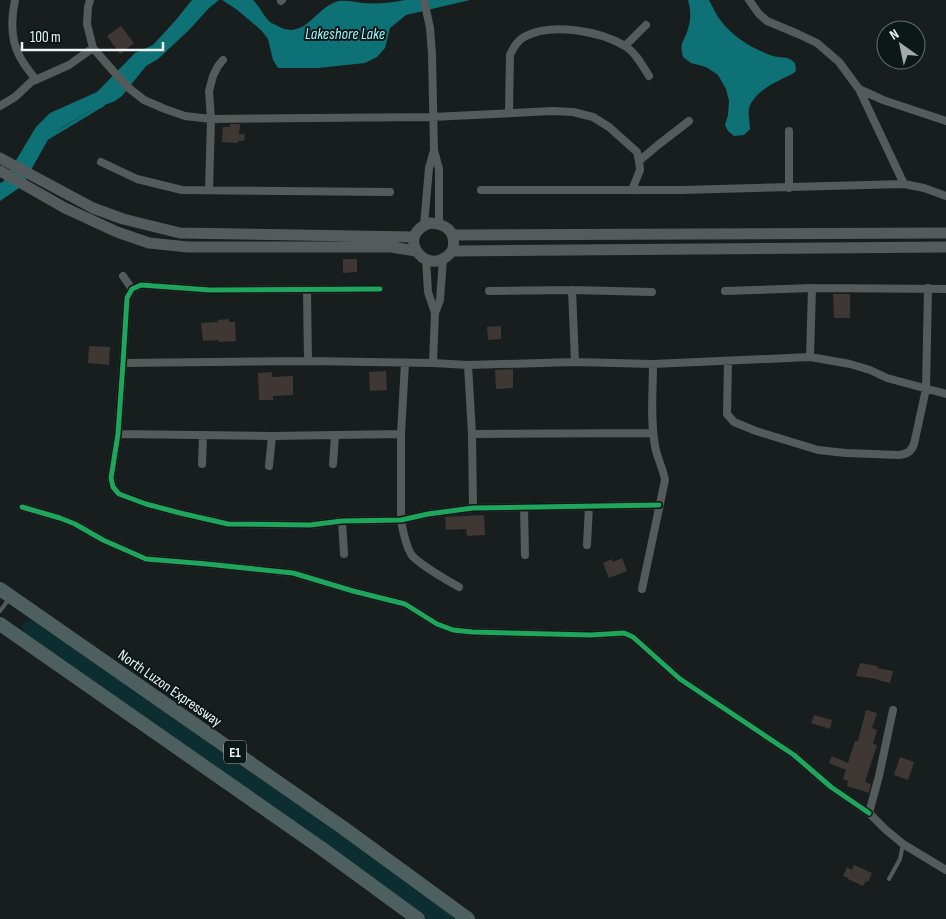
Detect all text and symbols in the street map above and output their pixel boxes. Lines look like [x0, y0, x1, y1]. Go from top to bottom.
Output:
scale bar [22, 20, 164, 52]
north arrow [876, 20, 926, 70]
water label: Lakeshore Lake [305, 25, 385, 44]
text: N [886, 25, 902, 44]
text: 100 m [30, 28, 61, 47]
street label: North Luzon Expressway [114, 646, 225, 731]
road number: E1 [224, 740, 246, 764]

